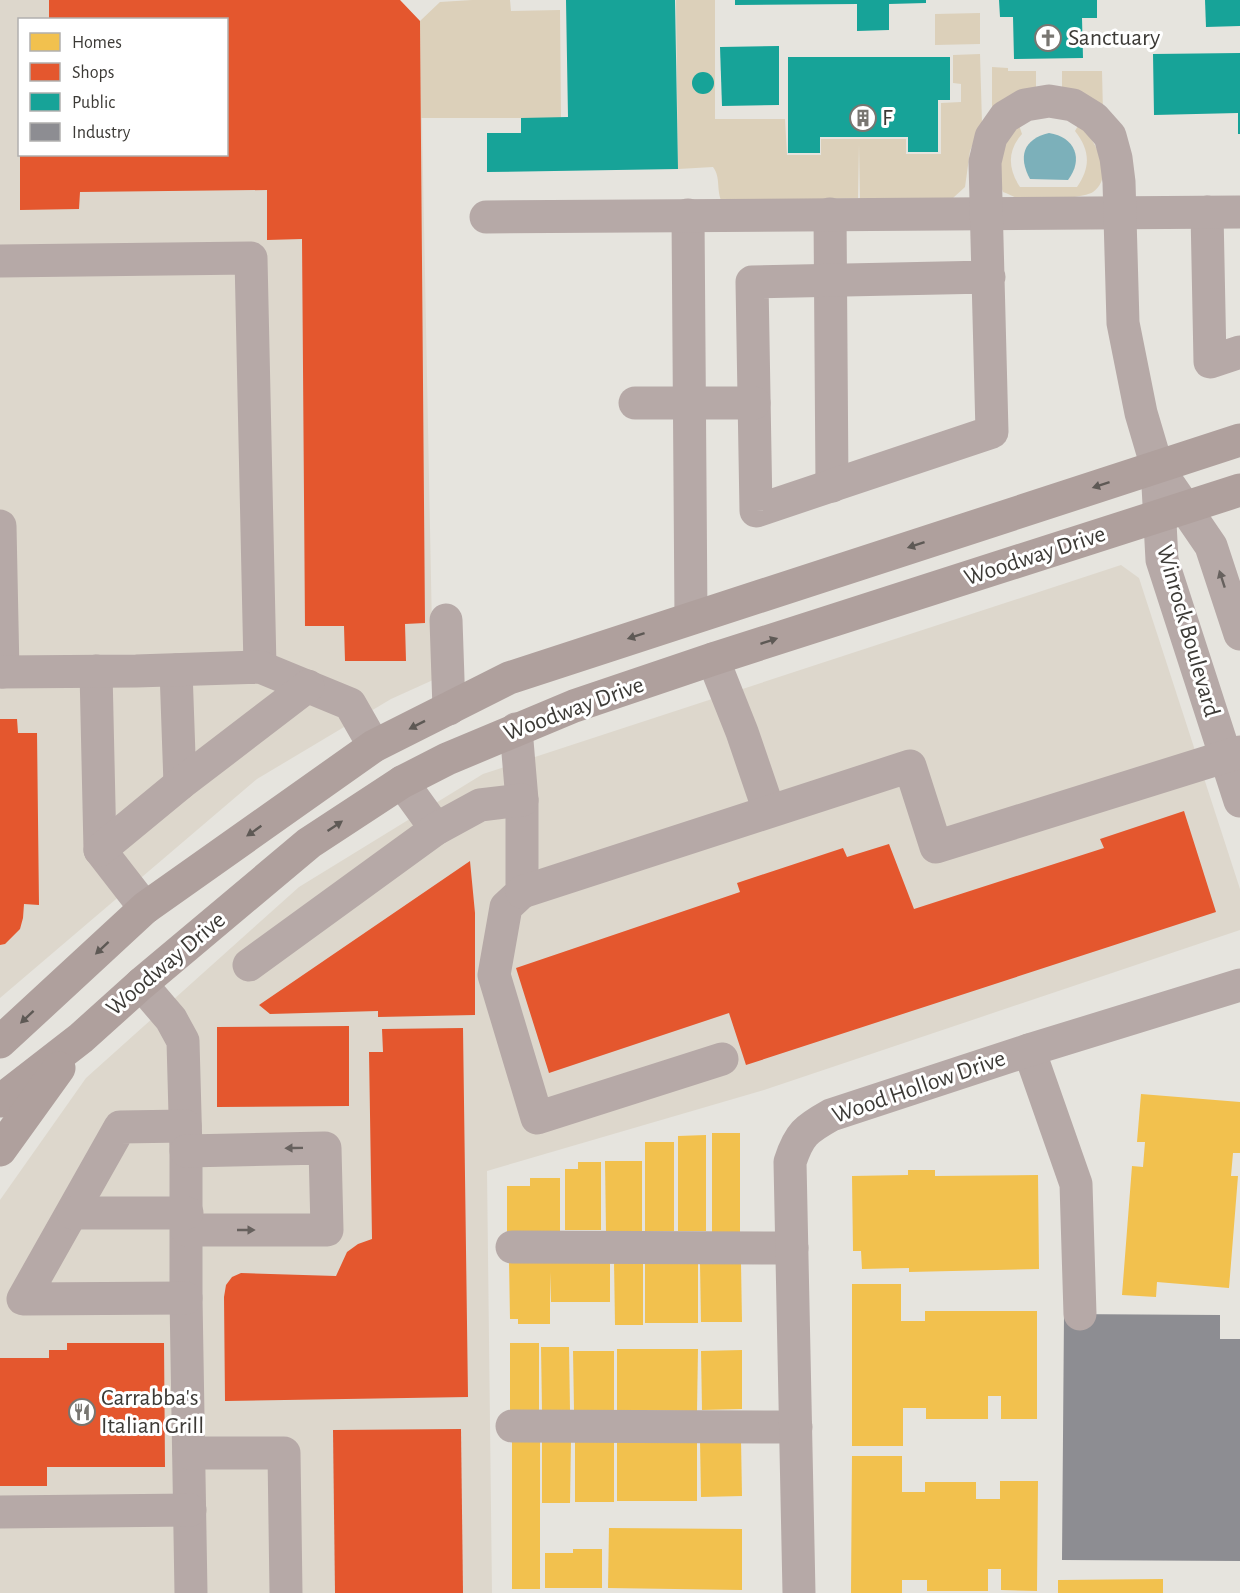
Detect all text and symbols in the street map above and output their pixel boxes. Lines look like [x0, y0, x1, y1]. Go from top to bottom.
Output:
legend [18, 18, 228, 156]
church icon: Sanctuary [1033, 23, 1063, 53]
place label: Sanctuary [1068, 26, 1160, 50]
text: Homes [72, 34, 122, 52]
text: Shops [72, 64, 114, 82]
text: Public [72, 94, 115, 112]
building icon: F [848, 103, 878, 133]
place label: F [882, 106, 893, 130]
text: Industry [72, 124, 131, 142]
one-way arrow [1092, 481, 1110, 490]
street label: Woodway Drive [961, 522, 1109, 590]
one-way arrow [907, 541, 925, 550]
street label: Winrock Boulevard [1152, 542, 1224, 720]
one-way arrow [1216, 570, 1226, 588]
one-way arrow [627, 632, 645, 641]
one-way arrow [760, 636, 778, 645]
street label: Woodway Drive [501, 673, 647, 745]
one-way arrow [408, 720, 425, 730]
one-way arrow [327, 820, 343, 832]
one-way arrow [246, 825, 262, 837]
street label: Woodway Drive [102, 908, 230, 1020]
one-way arrow [95, 941, 110, 954]
one-way arrow [20, 1010, 35, 1023]
street label: Wood Hollow Drive [829, 1046, 1009, 1128]
one-way arrow [284, 1144, 303, 1153]
one-way arrow [236, 1225, 255, 1235]
place label: Carrabba's Italian Grill [101, 1386, 204, 1438]
restaurant icon: Carrabba's Italian Grill [67, 1397, 97, 1427]

